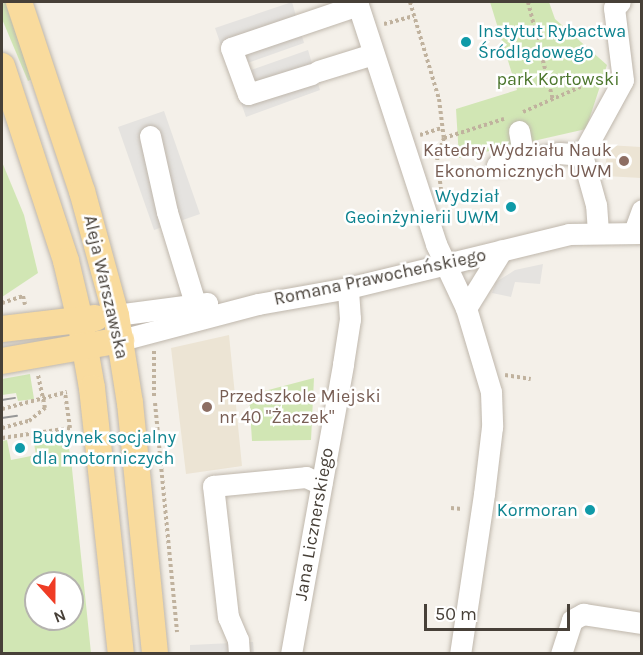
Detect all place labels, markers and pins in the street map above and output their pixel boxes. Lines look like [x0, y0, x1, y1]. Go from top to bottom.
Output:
place label: Instytut Rybactwa Śródlądowego [478, 21, 626, 63]
marker: Instytut Rybactwa Śródlądowego [459, 35, 473, 49]
place label: Katedry Wydziału Nauk Ekonomicznych UWM [423, 140, 612, 182]
marker: Katedry Wydziału Nauk Ekonomicznych UWM [617, 154, 631, 168]
place label: Wydział Geoinżynierii UWM [345, 186, 499, 228]
marker: Wydział Geoinżynierii UWM [504, 200, 518, 214]
place label: Przedszkole Miejski nr 40 "Żaczek" [219, 386, 381, 428]
marker: Przedszkole Miejski nr 40 "Żaczek" [200, 400, 214, 414]
place label: Budynek socjalny dla motorniczych [32, 427, 176, 470]
marker: Budynek socjalny dla motorniczych [13, 441, 27, 455]
place label: Kormoran [497, 499, 578, 521]
marker: Kormoran [583, 503, 597, 517]

